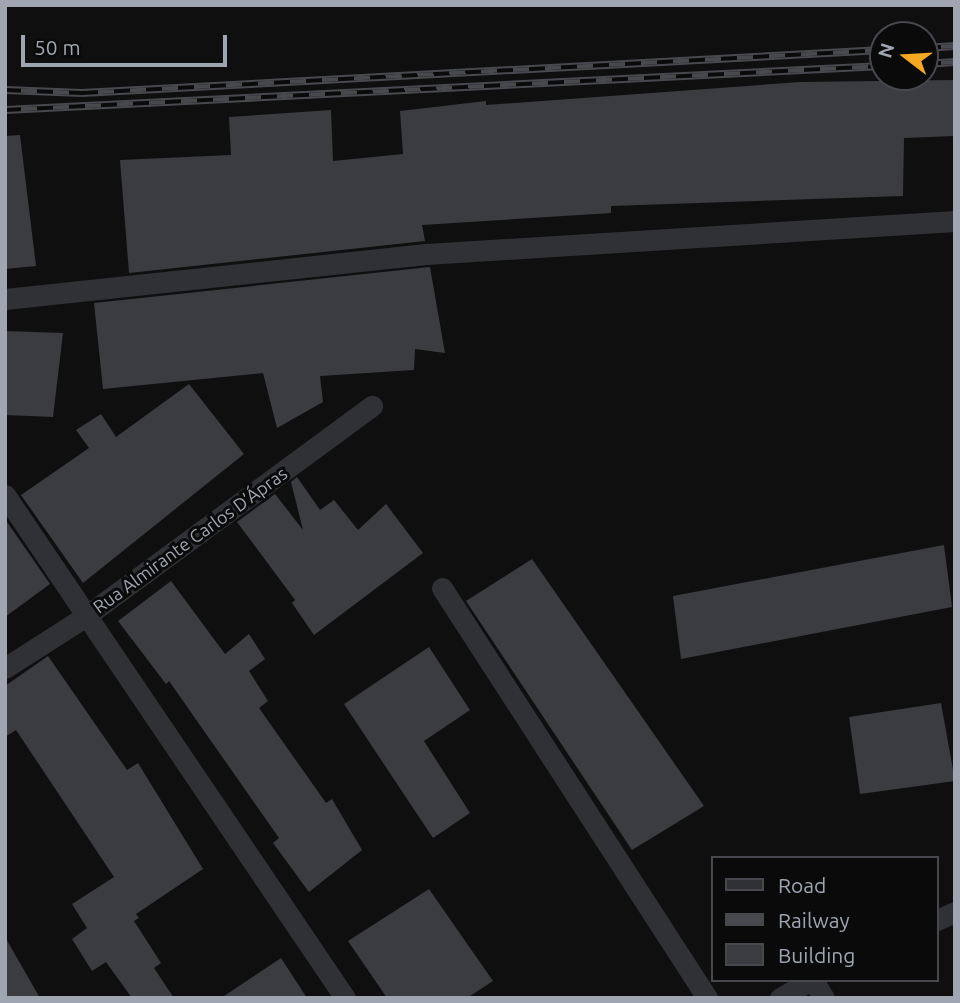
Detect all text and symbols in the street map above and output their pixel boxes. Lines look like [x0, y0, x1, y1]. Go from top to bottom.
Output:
scale bar [24, 21, 231, 65]
north arrow [869, 21, 939, 91]
text: 50 m [34, 35, 81, 59]
text: N [873, 40, 898, 60]
street label: Rua Almirante Carlos D’Ápras [89, 462, 291, 618]
legend [712, 856, 939, 982]
text: Road [778, 873, 826, 897]
text: Railway [778, 908, 850, 932]
text: Building [778, 943, 855, 967]

